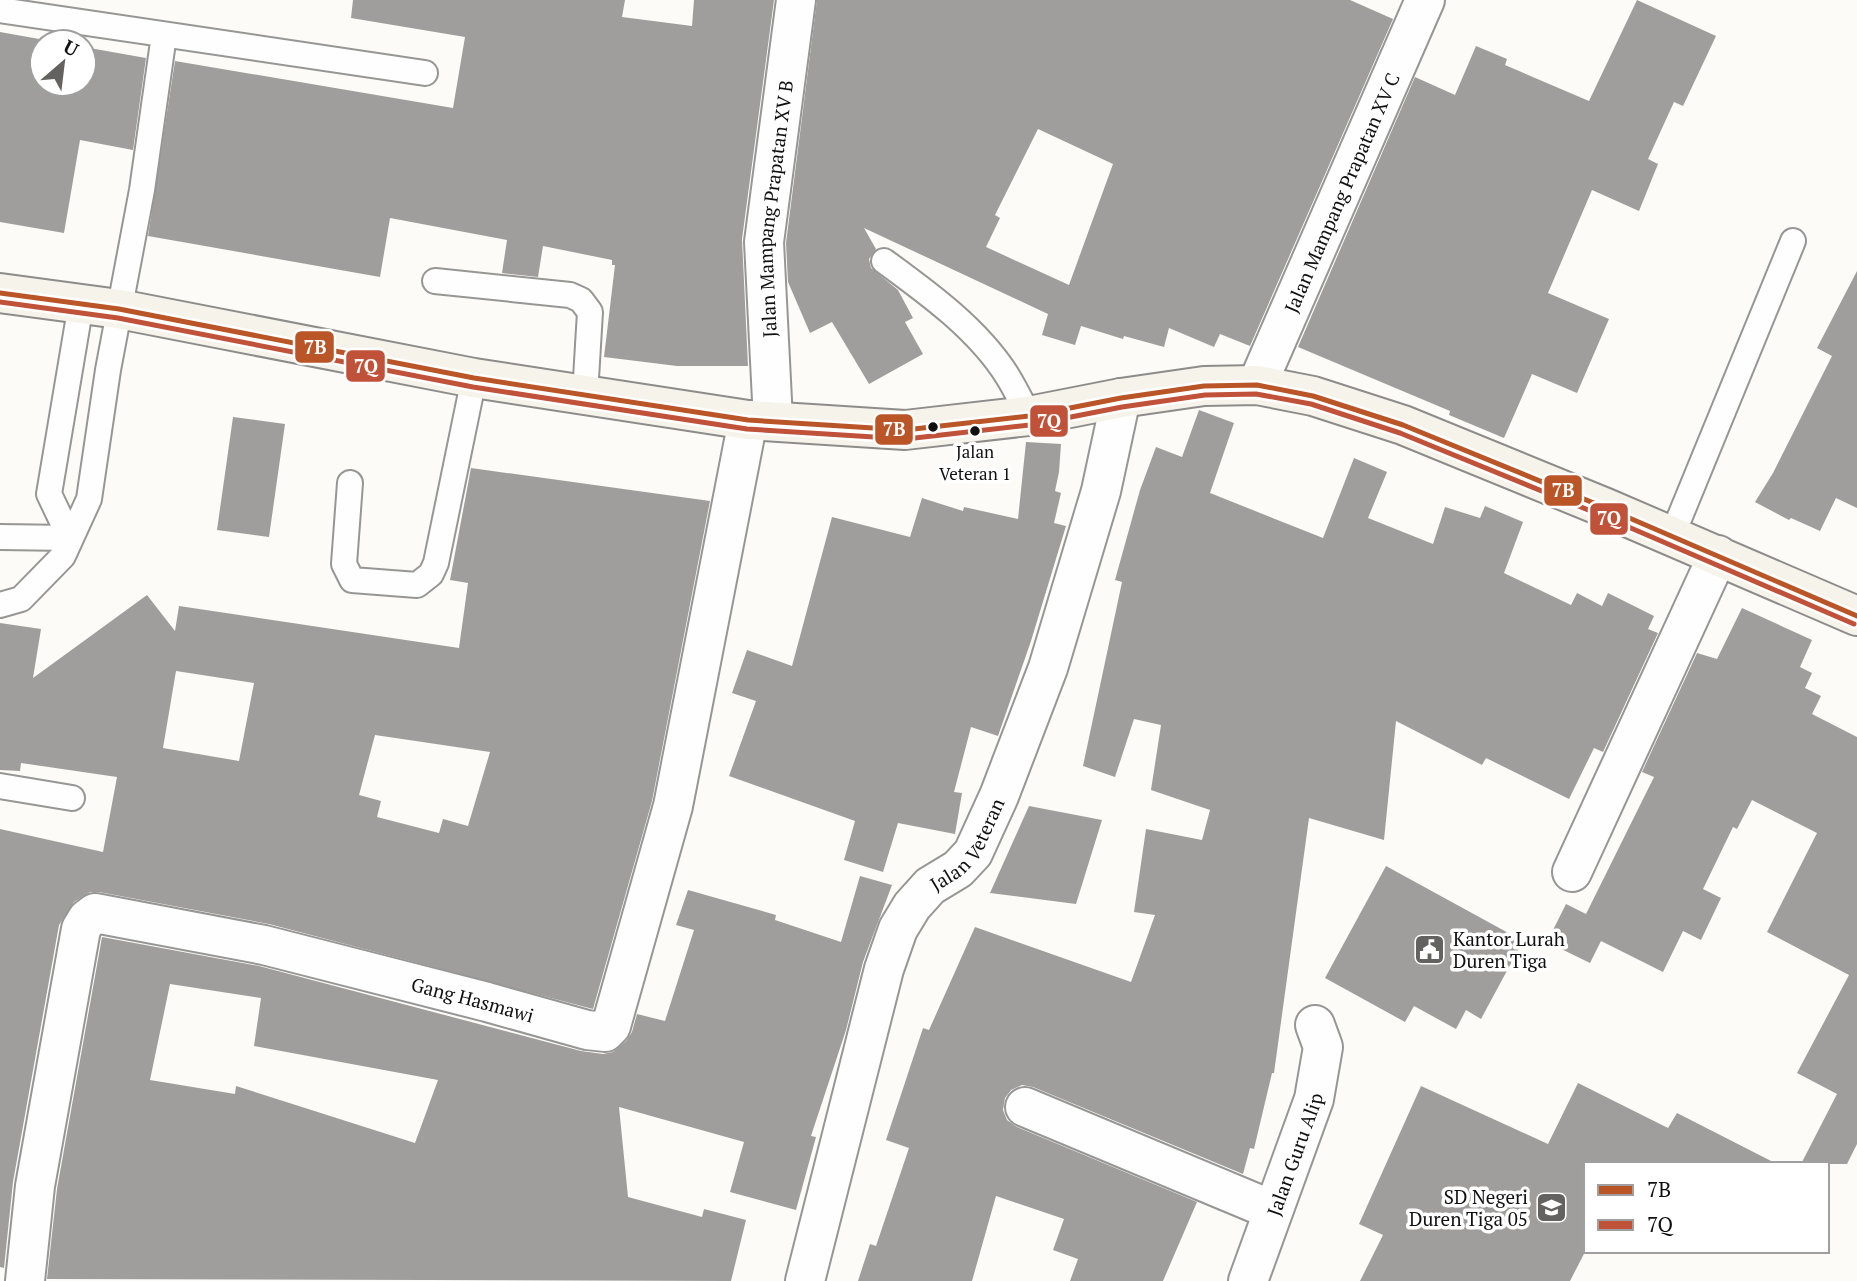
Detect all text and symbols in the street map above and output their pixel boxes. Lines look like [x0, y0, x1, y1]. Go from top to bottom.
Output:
north arrow [28, 28, 98, 98]
text: U [59, 33, 83, 62]
street label: Jalan Mampang Prapatan XV C [1278, 69, 1404, 316]
street label: Jalan Mampang Prapatan XV B [751, 79, 798, 338]
line badge: 7B [294, 330, 335, 364]
text: 7B [303, 334, 327, 359]
line badge: 7Q [345, 349, 386, 383]
text: 7Q [354, 353, 379, 378]
line badge: 7Q [1029, 404, 1069, 438]
text: 7Q [1037, 408, 1062, 433]
line badge: 7B [874, 413, 914, 446]
text: 7B [882, 416, 906, 441]
unlabelled marker [926, 420, 940, 434]
marker: Jalan Veteran 1 [968, 424, 982, 438]
place label: Jalan Veteran 1 [939, 440, 1011, 485]
line badge: 7B [1543, 474, 1583, 507]
text: 7B [1551, 477, 1575, 502]
line badge: 7Q [1589, 502, 1629, 536]
text: 7Q [1597, 505, 1622, 530]
street label: Jalan Veteran [925, 794, 1009, 896]
place label: Kantor Lurah Duren Tiga [1453, 926, 1565, 973]
public building icon: Kantor Lurah Duren Tiga [1413, 932, 1447, 966]
street label: Gang Hasmawi [409, 971, 537, 1027]
street label: Jalan Guru Alip [1260, 1091, 1327, 1219]
legend [1584, 1162, 1829, 1253]
text: 7B [1647, 1175, 1671, 1203]
place label: SD Negeri Duren Tiga 05 [1409, 1184, 1528, 1231]
school or university icon: SD Negeri Duren Tiga 05 [1534, 1190, 1568, 1224]
text: 7Q [1647, 1210, 1674, 1238]

